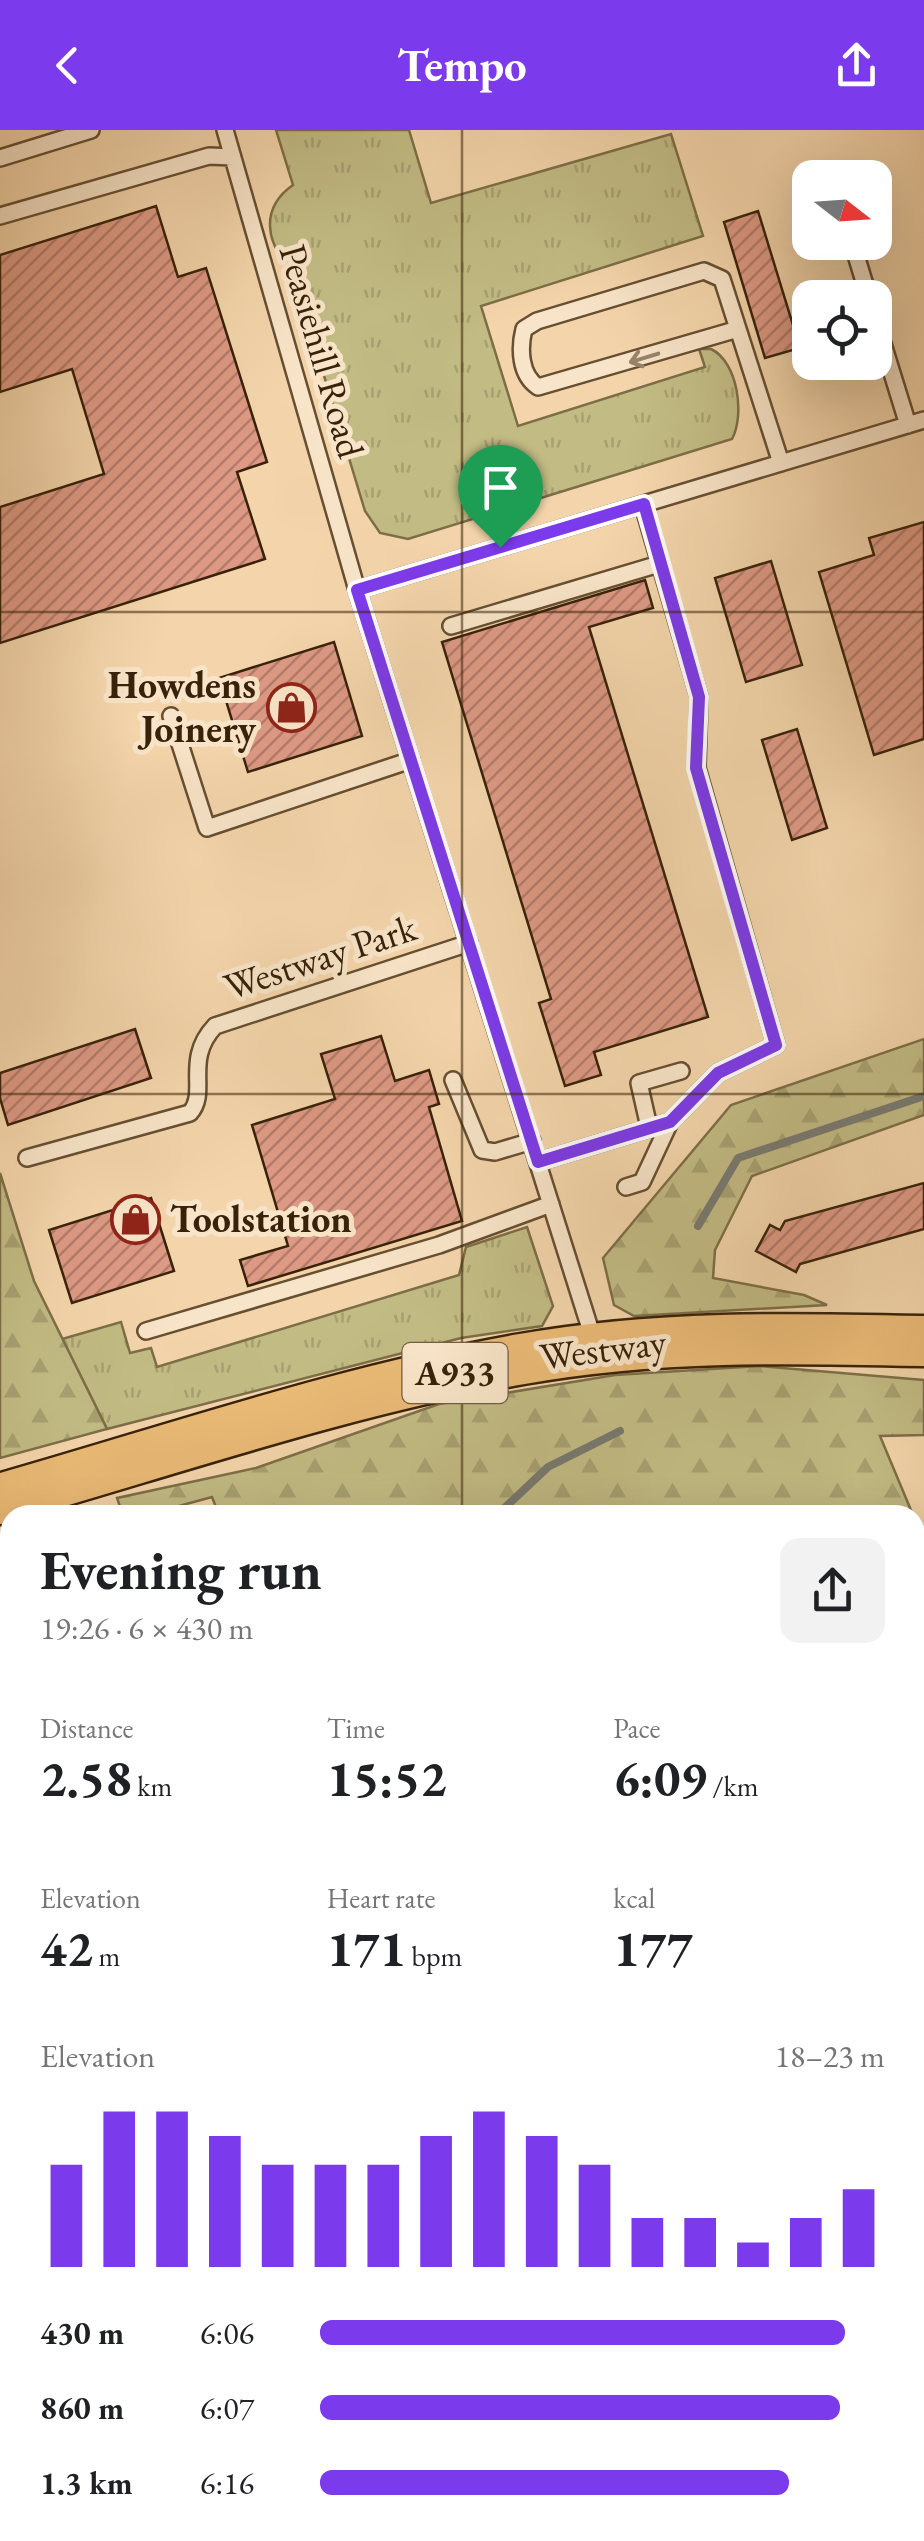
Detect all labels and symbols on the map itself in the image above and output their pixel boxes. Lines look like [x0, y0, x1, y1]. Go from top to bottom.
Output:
north arrow [792, 160, 892, 260]
street label: Peasiehill Road [269, 239, 377, 464]
one-way arrow [629, 350, 661, 368]
pin [458, 445, 543, 548]
place label: Howdens Joinery [108, 660, 257, 753]
shop icon: Howdens Joinery [265, 681, 317, 733]
street label: Westway Park [218, 902, 423, 1011]
shop icon: Toolstation [109, 1193, 161, 1245]
place label: Toolstation [170, 1194, 352, 1243]
street label: Westway [537, 1316, 669, 1381]
road number: A933 [402, 1343, 508, 1403]

